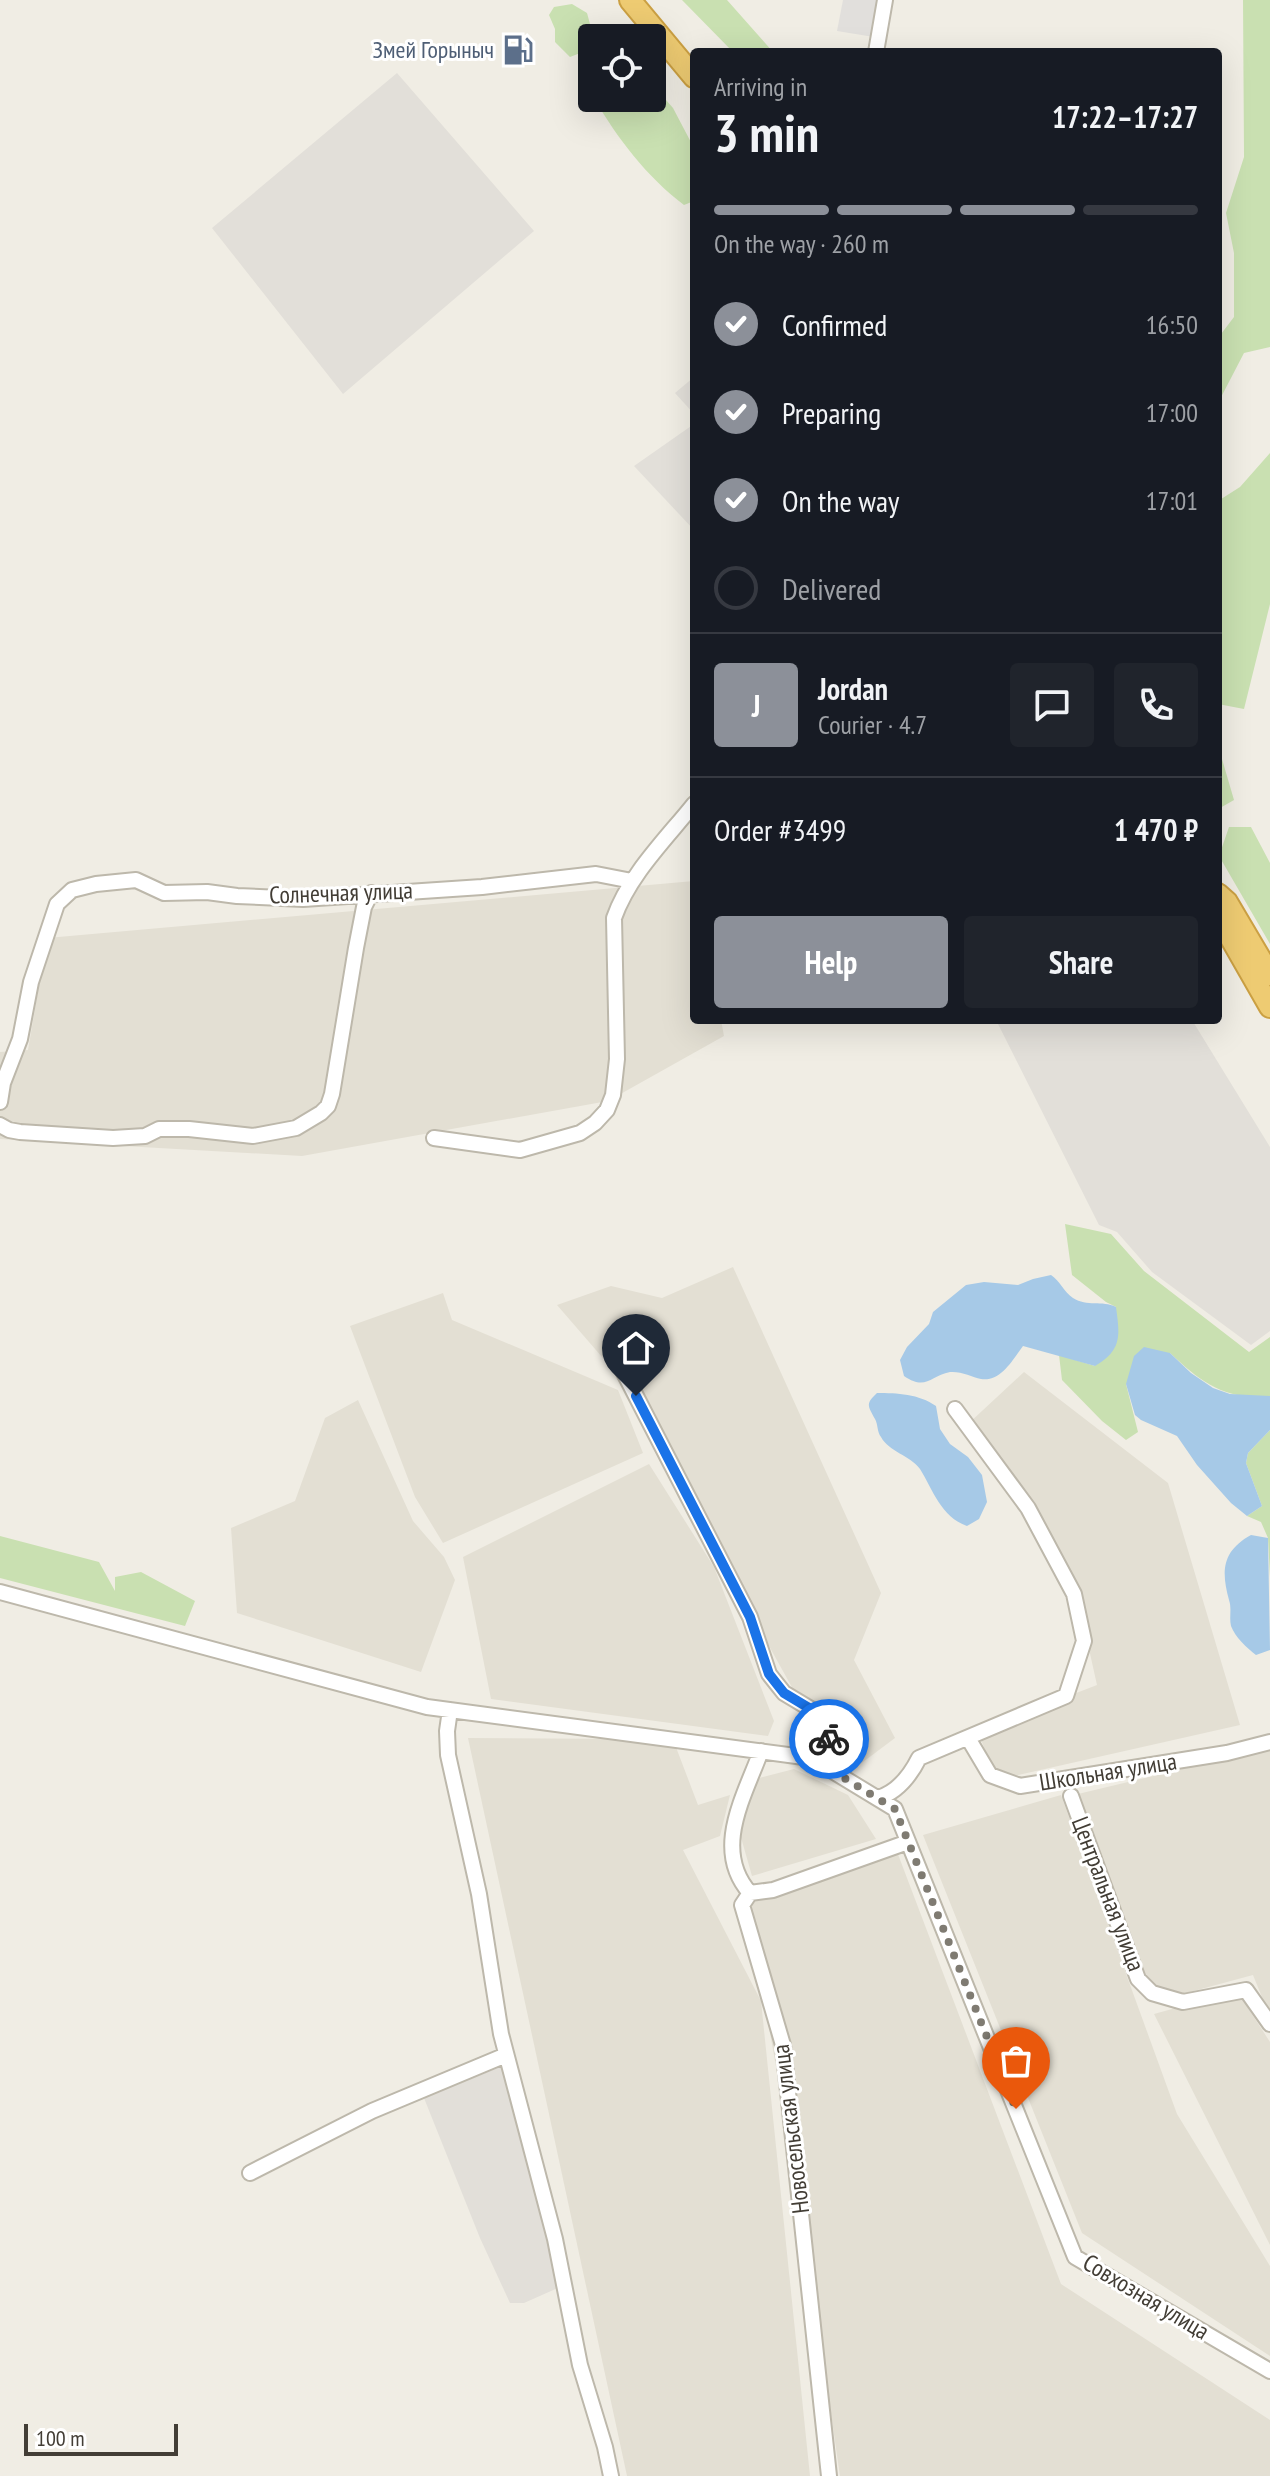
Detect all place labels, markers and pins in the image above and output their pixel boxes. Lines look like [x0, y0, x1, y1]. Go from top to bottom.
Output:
fuel station icon: Змей Горыныч [501, 33, 535, 67]
place label: Змей Горыныч [373, 34, 494, 65]
pin [602, 1314, 670, 1396]
pin [982, 2027, 1050, 2109]

